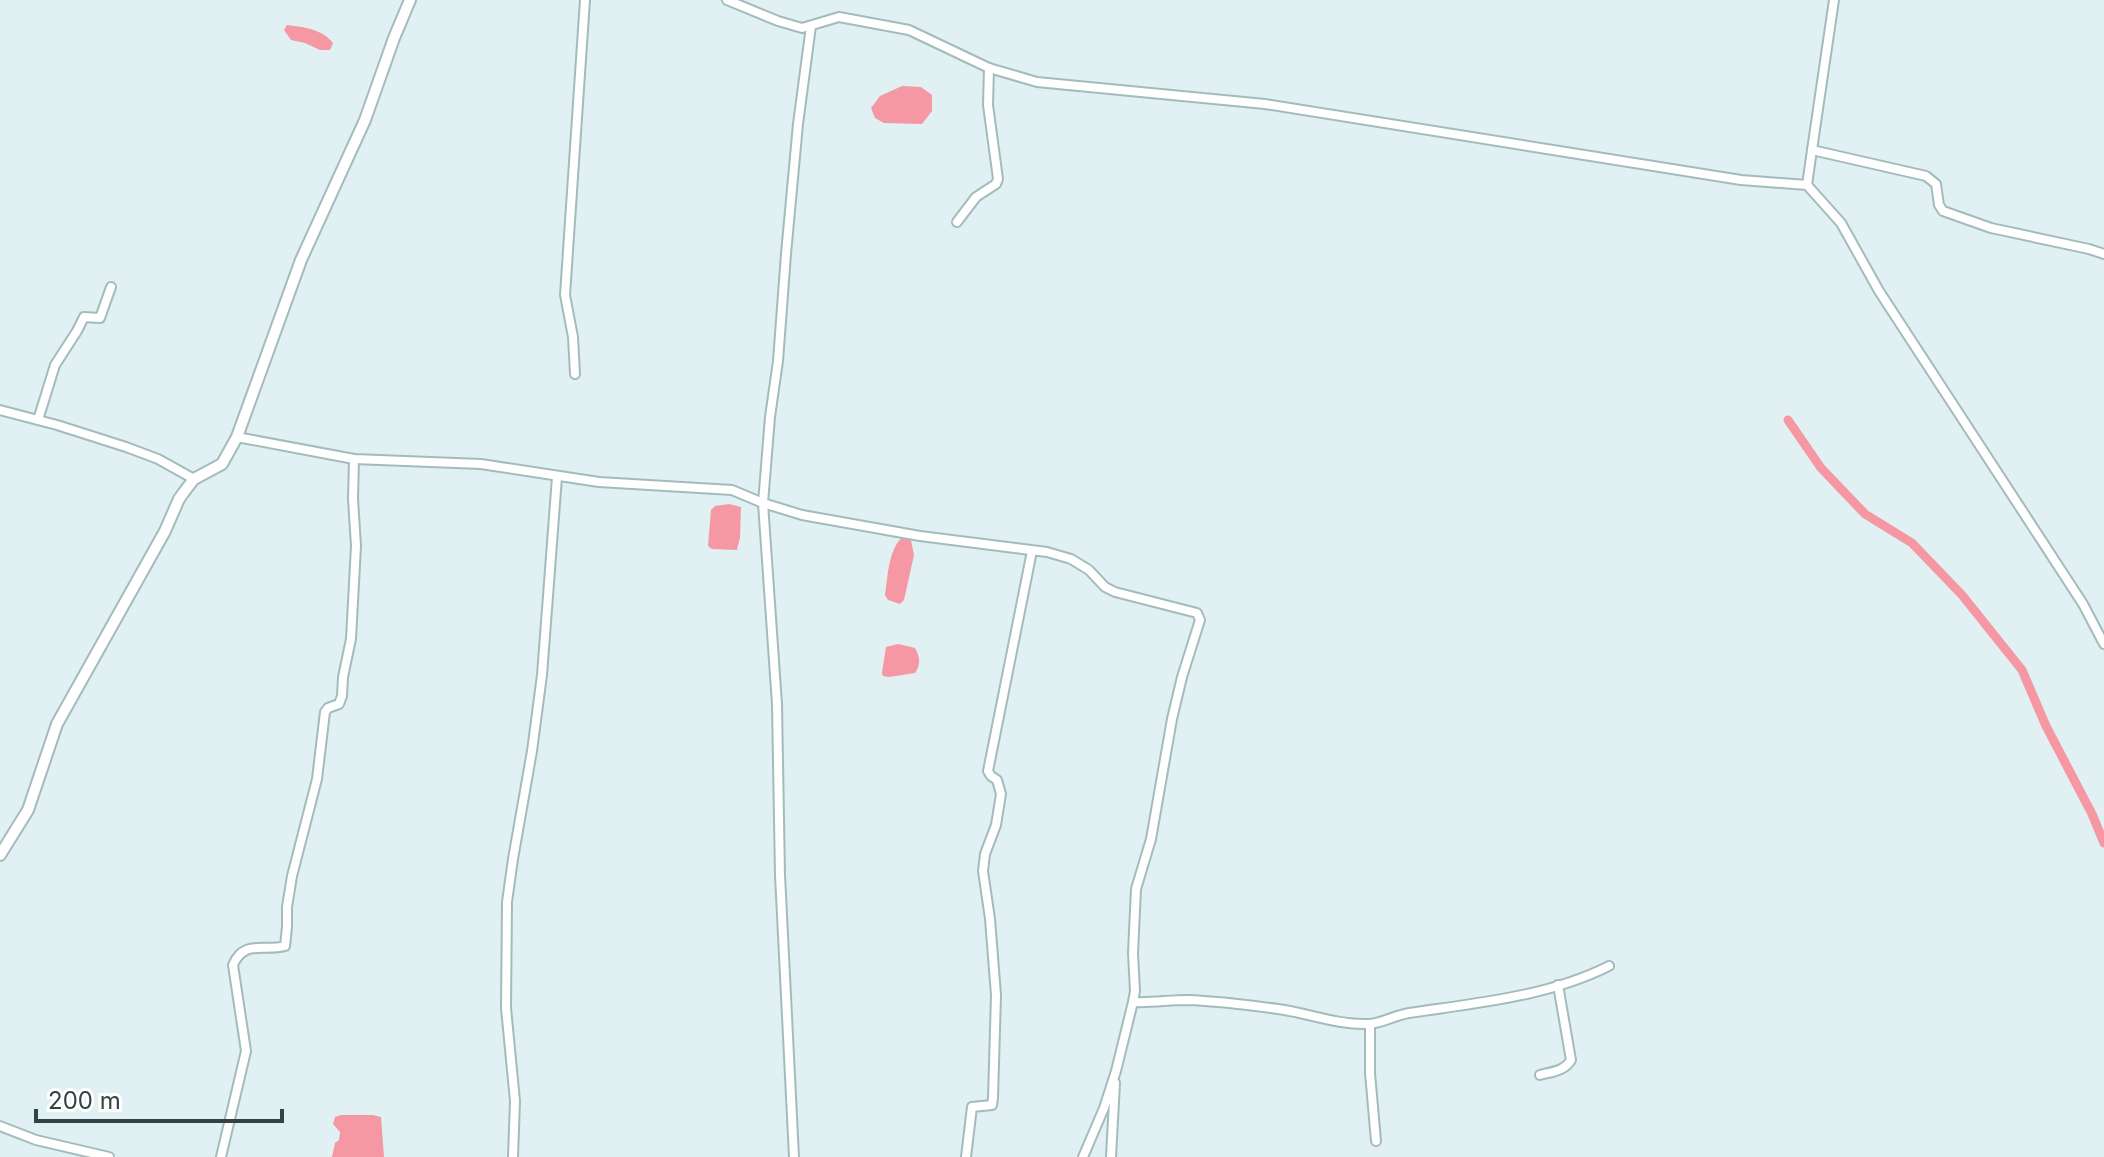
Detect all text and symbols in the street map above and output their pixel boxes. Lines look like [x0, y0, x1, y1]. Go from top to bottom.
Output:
scale bar [36, 1073, 282, 1123]
text: 200 m [48, 1086, 121, 1115]

